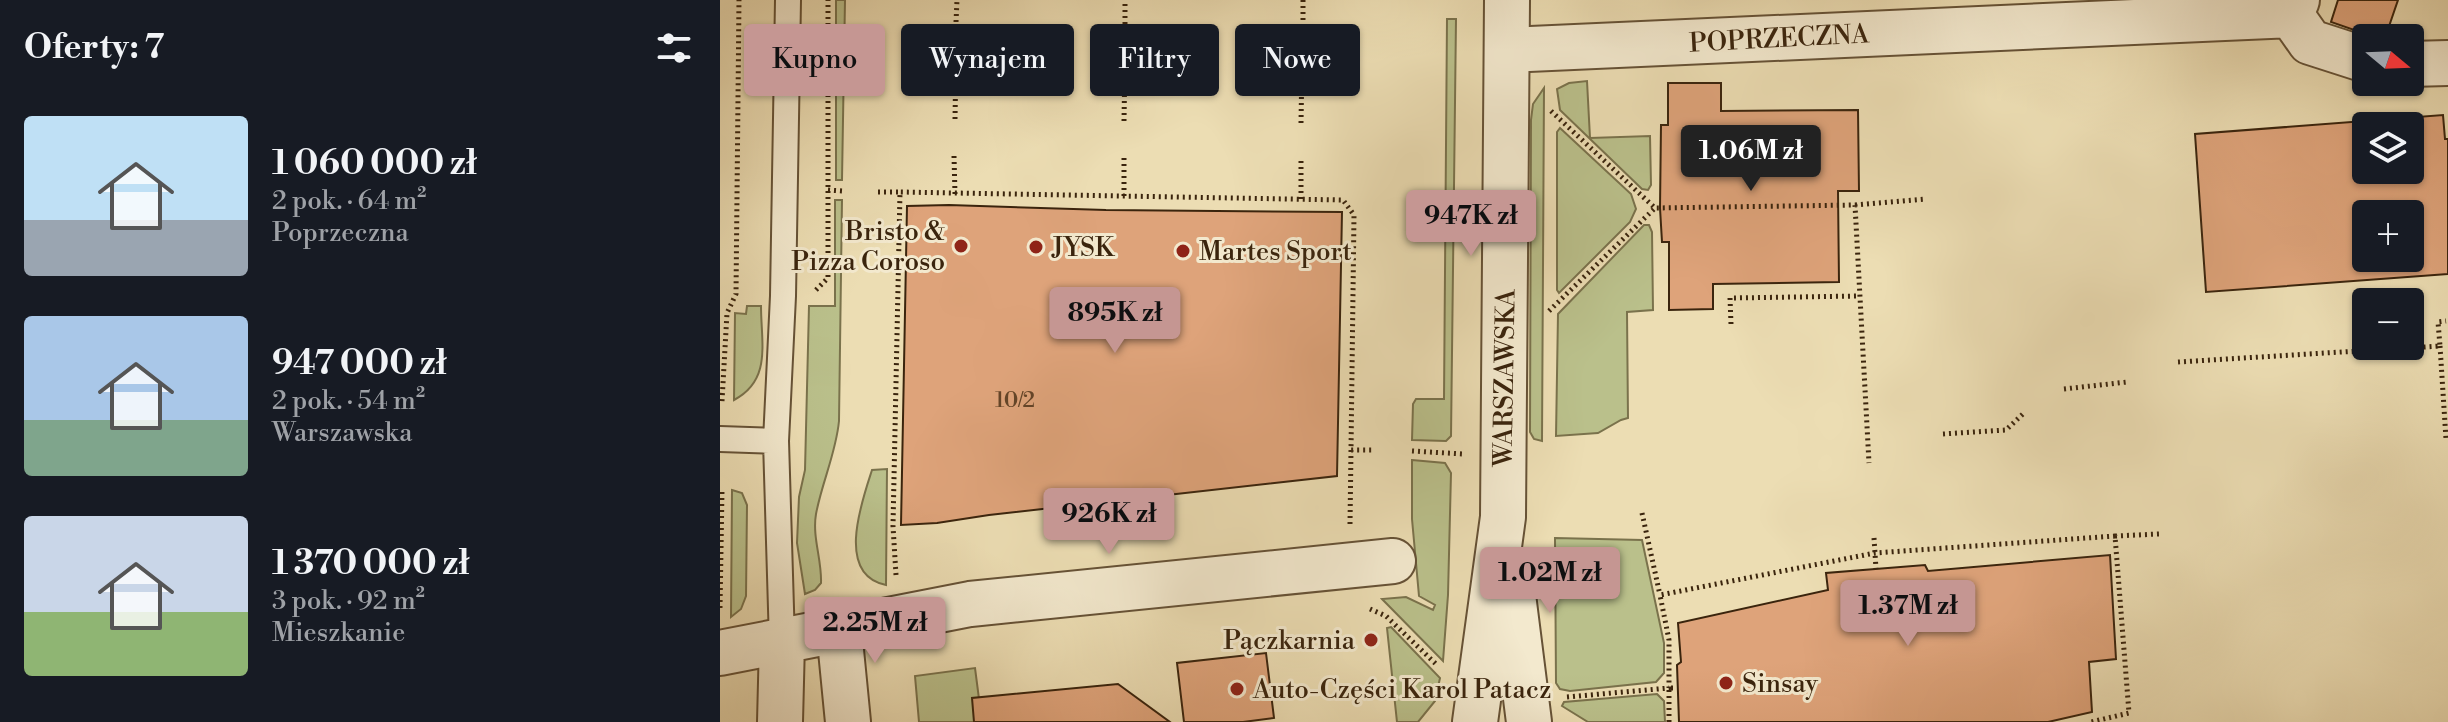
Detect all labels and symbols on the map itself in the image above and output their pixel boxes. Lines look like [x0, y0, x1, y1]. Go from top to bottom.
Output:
street label: POPRZECZNA [1688, 18, 1871, 60]
north arrow [2352, 24, 2424, 96]
pin: 1.06M zł [1668, 125, 1834, 193]
pin: 947K zł [1397, 190, 1545, 258]
place label: Bristo & Pizza Coroso [791, 216, 945, 278]
place label: JYSK [1051, 232, 1116, 264]
place label: Martes Sport [1199, 236, 1352, 268]
marker: Bristo & Pizza Coroso [952, 237, 970, 255]
marker: JYSK [1027, 238, 1045, 256]
marker: Martes Sport [1174, 242, 1192, 260]
pin: 895K zł [1041, 287, 1189, 355]
street label: WARSZAWSKA [1487, 288, 1523, 468]
house number: 10/2 [995, 387, 1035, 414]
pin: 926K zł [1035, 488, 1183, 556]
pin: 1.02M zł [1467, 547, 1633, 615]
pin: 1.37M zł [1825, 580, 1991, 648]
pin: 2.25M zł [792, 597, 958, 665]
place label: Pączkarnia [1223, 625, 1356, 657]
marker: Pączkarnia [1362, 631, 1380, 649]
place label: Sinsay [1742, 668, 1818, 700]
place label: Auto-Części Karol Patacz [1252, 674, 1551, 706]
marker: Sinsay [1717, 674, 1735, 692]
marker: Auto-Części Karol Patacz [1228, 680, 1246, 698]

